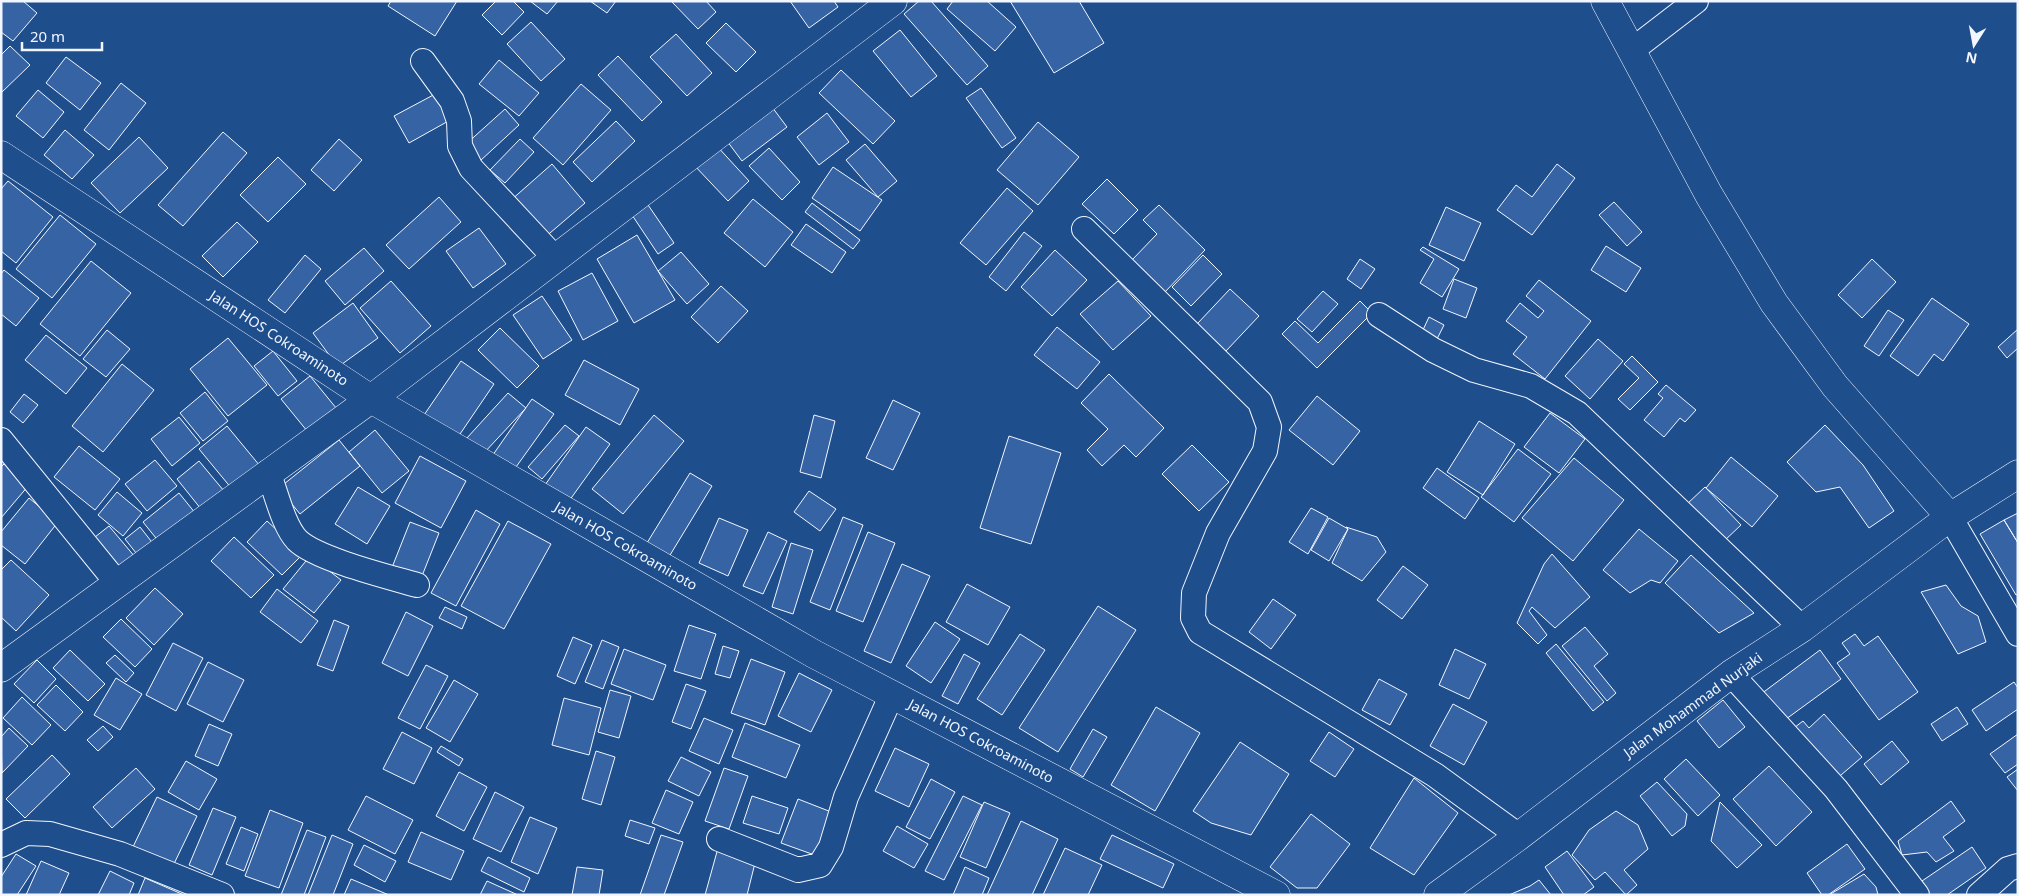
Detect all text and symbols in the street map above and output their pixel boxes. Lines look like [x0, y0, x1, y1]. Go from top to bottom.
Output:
scale bar [22, 20, 102, 52]
north arrow [1949, 20, 1999, 70]
text: 20 m [30, 26, 65, 46]
text: N [1964, 48, 1979, 69]
street label: Jalan HOS Cokroaminoto [204, 284, 352, 390]
street label: Jalan HOS Cokroaminoto [550, 496, 701, 594]
street label: Jalan Mohammad Nurjaki [1618, 648, 1766, 763]
street label: Jalan HOS Cokroaminoto [903, 693, 1057, 787]

